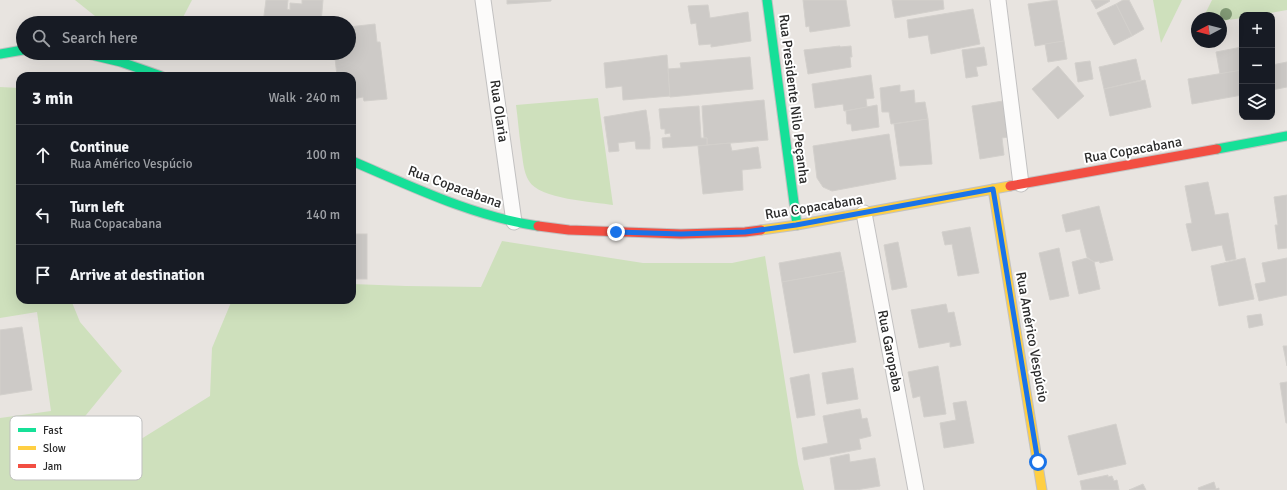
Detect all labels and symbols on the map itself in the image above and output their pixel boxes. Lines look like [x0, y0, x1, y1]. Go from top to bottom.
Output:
north arrow [1191, 12, 1227, 48]
street label: Rua Presidente Nilo Peçanha [775, 13, 813, 185]
street label: Rua Olaria [486, 79, 512, 143]
street label: Rua Copacabana [1083, 133, 1183, 167]
street label: Rua Copacabana [406, 162, 504, 212]
street label: Rua Copacabana [764, 191, 864, 223]
route end [607, 223, 625, 241]
street label: Rua Américo Vespúcio [1012, 270, 1052, 404]
street label: Rua Garopaba [874, 309, 906, 393]
legend [10, 416, 142, 480]
text: Fast [43, 424, 63, 437]
text: Slow [43, 442, 66, 455]
route start [1029, 453, 1047, 471]
text: Jam [43, 460, 62, 473]

